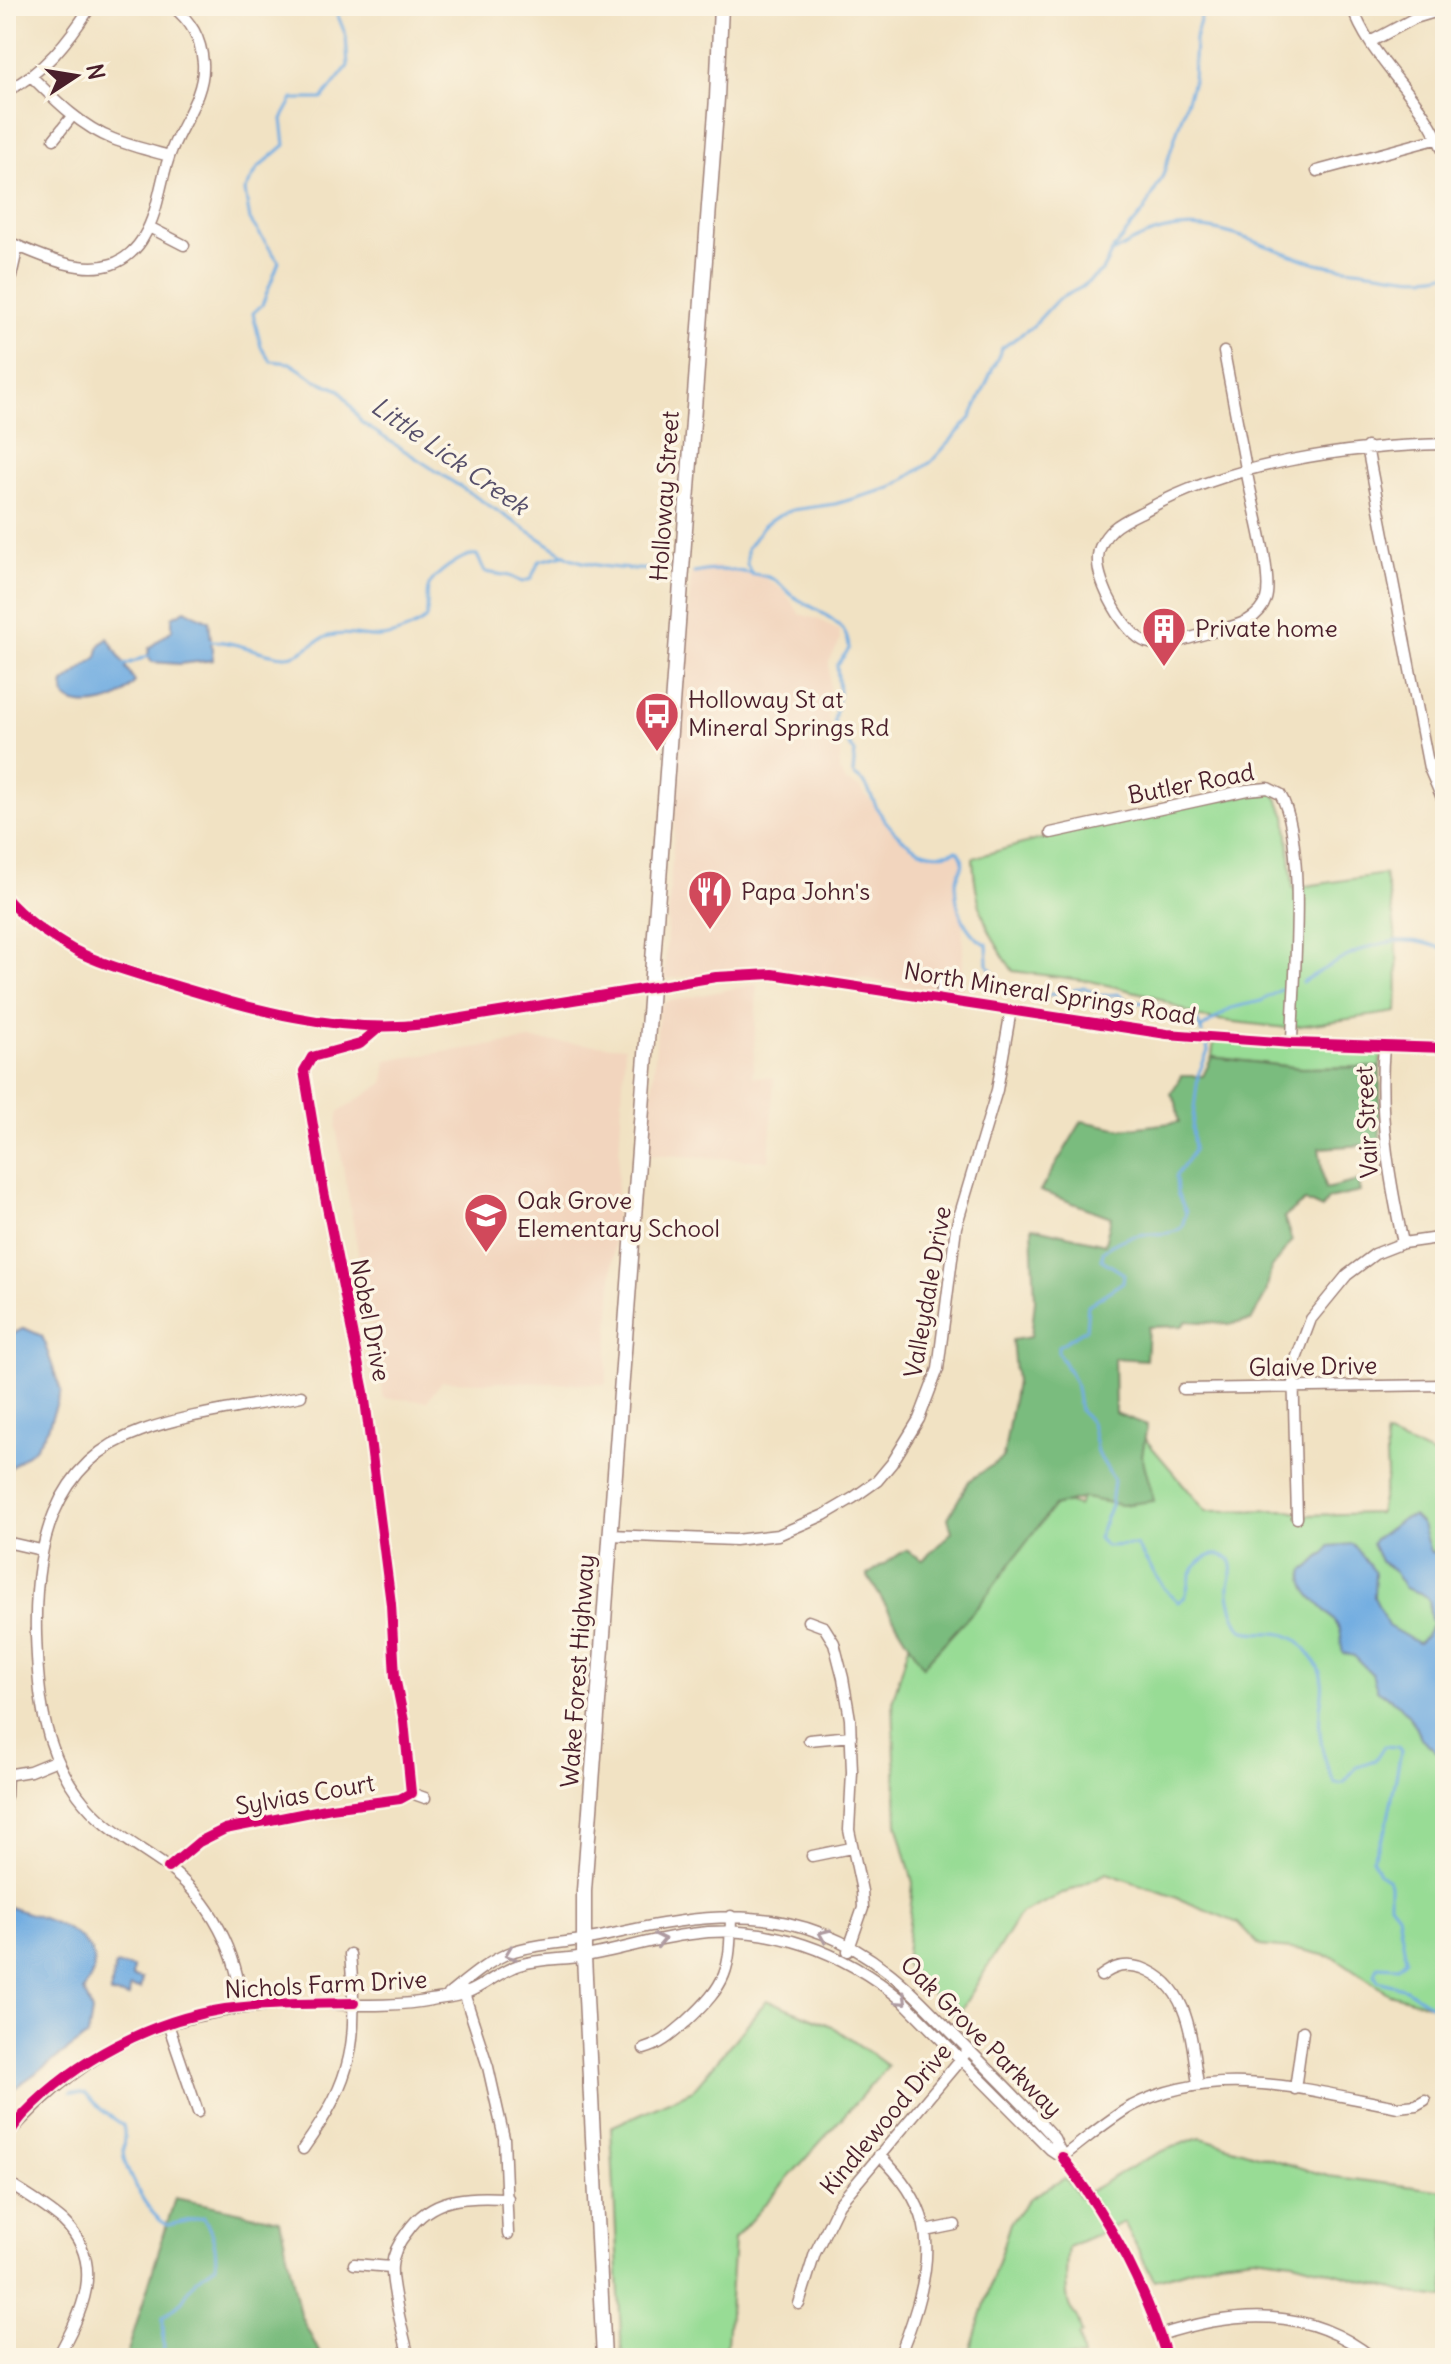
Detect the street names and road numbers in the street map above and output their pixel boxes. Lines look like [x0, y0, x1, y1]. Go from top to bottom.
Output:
street label: Holloway Street [643, 410, 685, 582]
street label: Butler Road [1125, 756, 1256, 810]
street label: North Mineral Springs Road [902, 955, 1198, 1031]
street label: Vair Street [1348, 1065, 1384, 1179]
street label: Valleydale Drive [897, 1204, 957, 1380]
street label: Nobel Drive [344, 1256, 398, 1383]
street label: Glaive Drive [1248, 1350, 1378, 1382]
street label: Wake Forest Highway [554, 1553, 600, 1789]
street label: Sylvias Court [233, 1767, 377, 1821]
street label: Oak Grove Parkway [895, 1949, 1069, 2123]
street label: Nichols Farm Drive [224, 1964, 428, 2004]
street label: Kindlewood Drive [813, 2036, 957, 2200]

